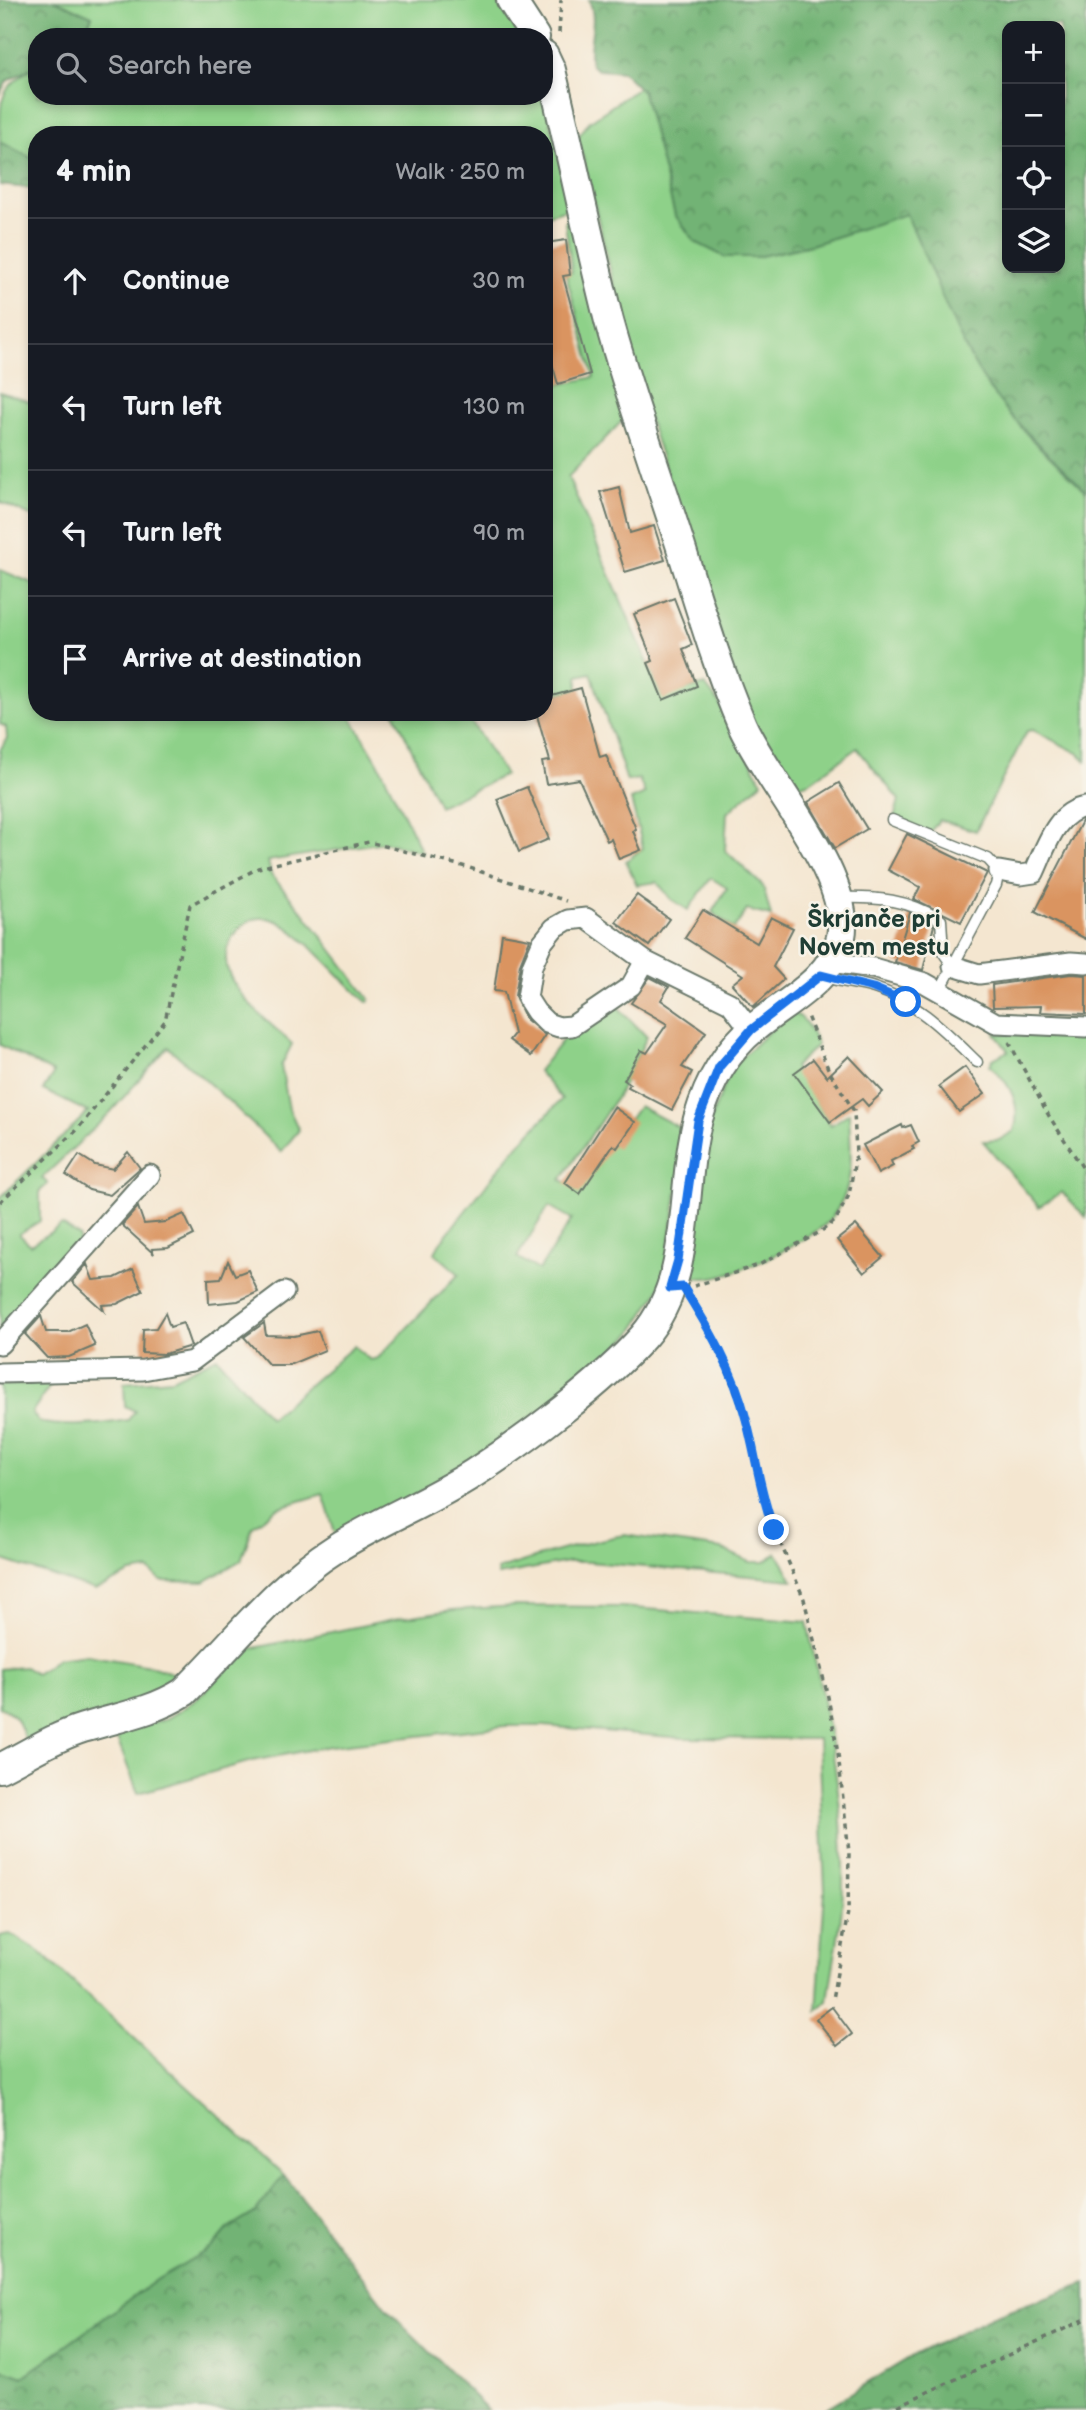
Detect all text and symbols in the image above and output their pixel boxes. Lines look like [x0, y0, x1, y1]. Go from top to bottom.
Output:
map controls [1002, 21, 1065, 273]
button: + [1002, 21, 1065, 84]
search box [28, 28, 553, 105]
icon: search [52, 48, 90, 86]
text: Search here [108, 51, 252, 82]
button: − [1002, 84, 1065, 147]
button: locate [1002, 147, 1065, 210]
text: 4 min [56, 154, 131, 190]
text: Walk · 250 m [395, 158, 525, 186]
button: layers [1002, 210, 1065, 273]
icon: ahead [56, 262, 94, 300]
text: Continue [123, 266, 230, 297]
text: 30 m [472, 267, 525, 295]
icon: left [56, 388, 94, 426]
text: Turn left [123, 392, 222, 423]
text: 130 m [463, 393, 525, 421]
icon: left [56, 514, 94, 552]
text: Turn left [123, 518, 222, 549]
text: 90 m [473, 519, 525, 547]
icon: arrive [56, 640, 94, 678]
text: Arrive at destination [123, 644, 362, 675]
district label: Škrjanče pri Novem mestu [799, 903, 949, 962]
route start [890, 986, 921, 1017]
route end [758, 1514, 789, 1545]

